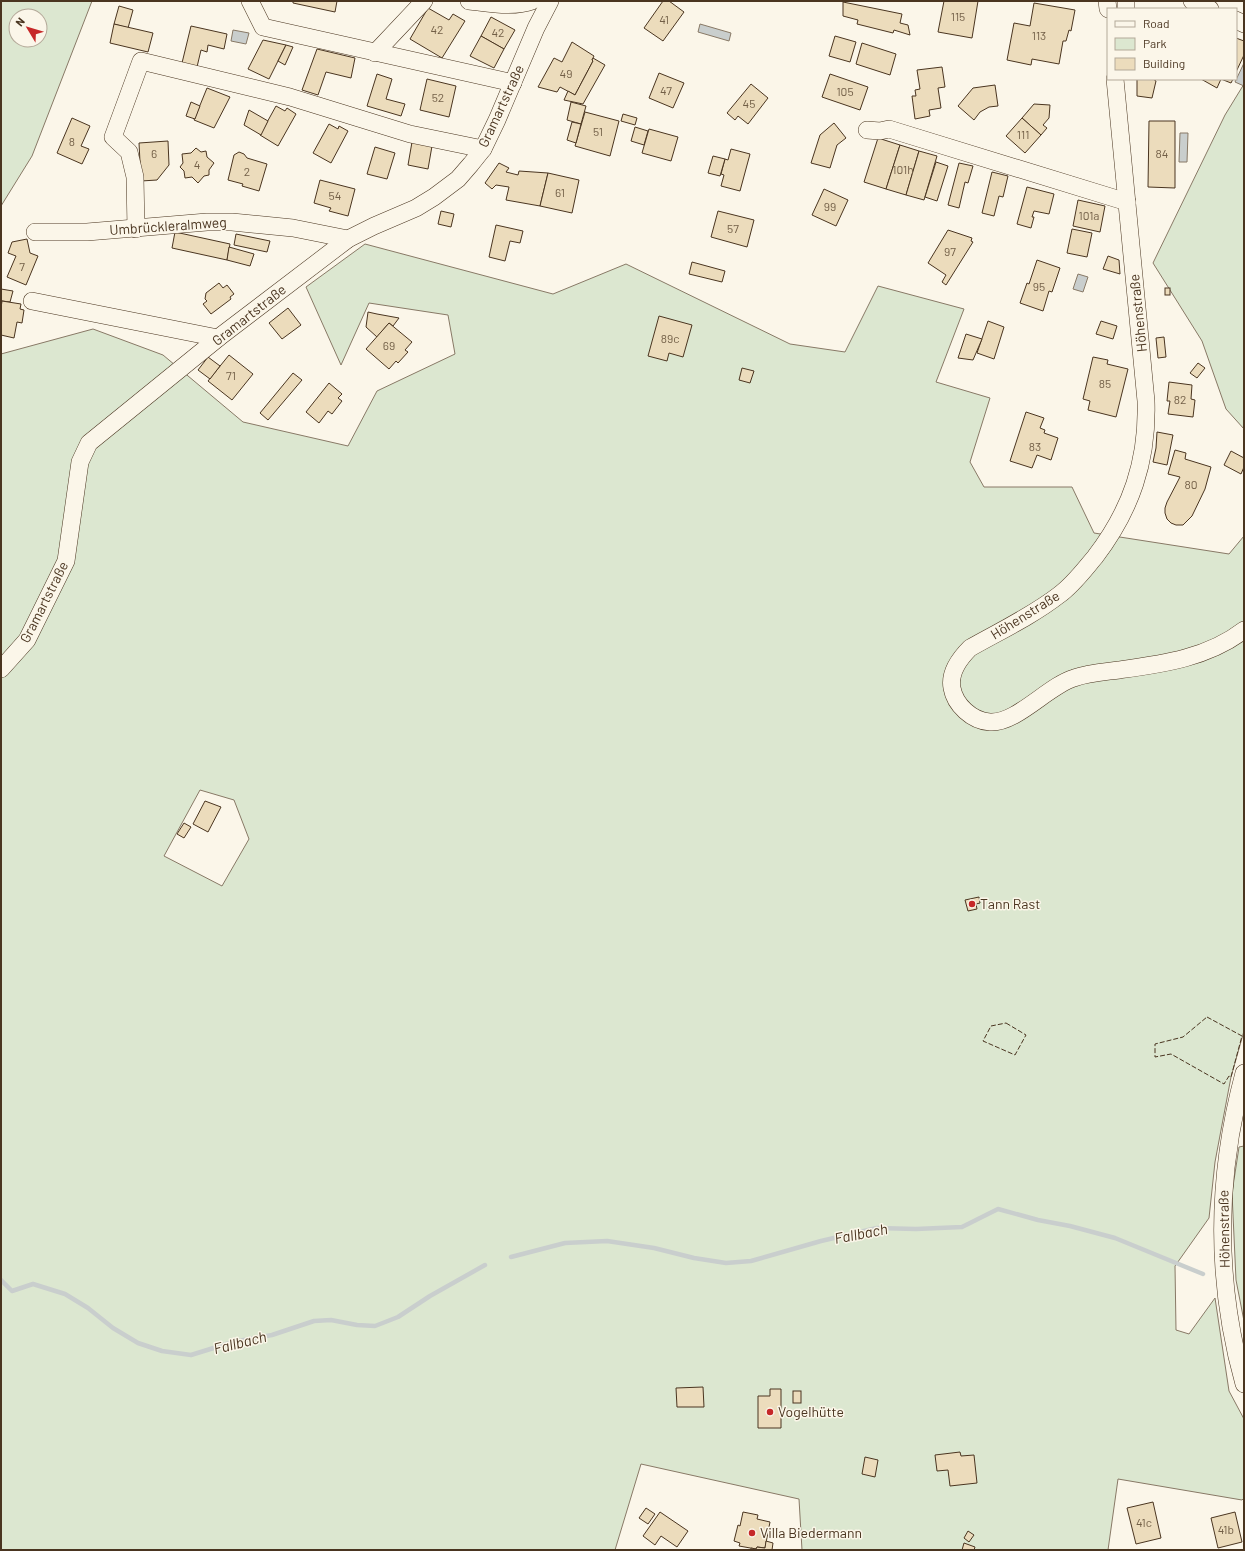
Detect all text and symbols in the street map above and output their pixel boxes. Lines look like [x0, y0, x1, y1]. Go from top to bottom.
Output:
north arrow [8, 8, 48, 48]
legend [1107, 8, 1237, 80]
house number: 115 [951, 9, 965, 23]
house number: 41 [659, 12, 669, 26]
text: N [12, 15, 27, 28]
text: Road [1143, 16, 1170, 30]
house number: 42 [430, 22, 444, 36]
house number: 42 [491, 25, 505, 39]
house number: 113 [1032, 28, 1046, 42]
text: Park [1143, 36, 1167, 50]
text: Building [1143, 56, 1185, 70]
street label: Gramartstraße [474, 62, 527, 150]
house number: 49 [560, 66, 572, 80]
house number: 47 [660, 83, 672, 97]
house number: 105 [836, 84, 854, 98]
house number: 52 [432, 90, 444, 104]
house number: 45 [743, 96, 755, 110]
house number: 51 [593, 124, 603, 138]
house number: 111 [1017, 127, 1029, 141]
house number: 8 [69, 134, 75, 148]
house number: 6 [151, 146, 157, 160]
house number: 84 [1156, 146, 1168, 160]
house number: 4 [194, 157, 200, 171]
house number: 101h [892, 162, 914, 176]
house number: 2 [244, 164, 250, 178]
house number: 61 [555, 185, 565, 199]
house number: 54 [329, 188, 341, 202]
house number: 99 [824, 199, 836, 213]
house number: 101a [1079, 208, 1099, 222]
street label: Umbrückleralmweg [109, 213, 227, 238]
house number: 57 [727, 221, 739, 235]
house number: 97 [944, 244, 956, 258]
house number: 7 [19, 259, 25, 273]
street label: Höhenstraße [1125, 273, 1150, 353]
house number: 95 [1033, 279, 1045, 293]
street label: Gramartstraße [208, 280, 289, 349]
house number: 89c [661, 331, 679, 345]
house number: 69 [383, 338, 395, 352]
house number: 71 [226, 368, 236, 382]
house number: 85 [1099, 376, 1111, 390]
house number: 82 [1174, 392, 1186, 406]
house number: 83 [1029, 439, 1041, 453]
house number: 80 [1184, 477, 1198, 491]
street label: Gramartstraße [16, 558, 71, 645]
street label: Höhenstraße [987, 587, 1062, 643]
place label: Tann Rast [980, 895, 1040, 912]
marker: Tann Rast [967, 899, 977, 909]
street label: Höhenstraße [1214, 1190, 1233, 1268]
water label: Fallbach [833, 1219, 889, 1247]
water label: Fallbach [211, 1327, 268, 1357]
place label: Vogelhütte [778, 1403, 844, 1420]
marker: Vogelhütte [765, 1407, 775, 1417]
house number: 41c [1136, 1515, 1152, 1529]
house number: 41b [1218, 1522, 1234, 1536]
place label: Villa Biedermann [760, 1524, 862, 1541]
marker: Villa Biedermann [747, 1528, 757, 1538]

